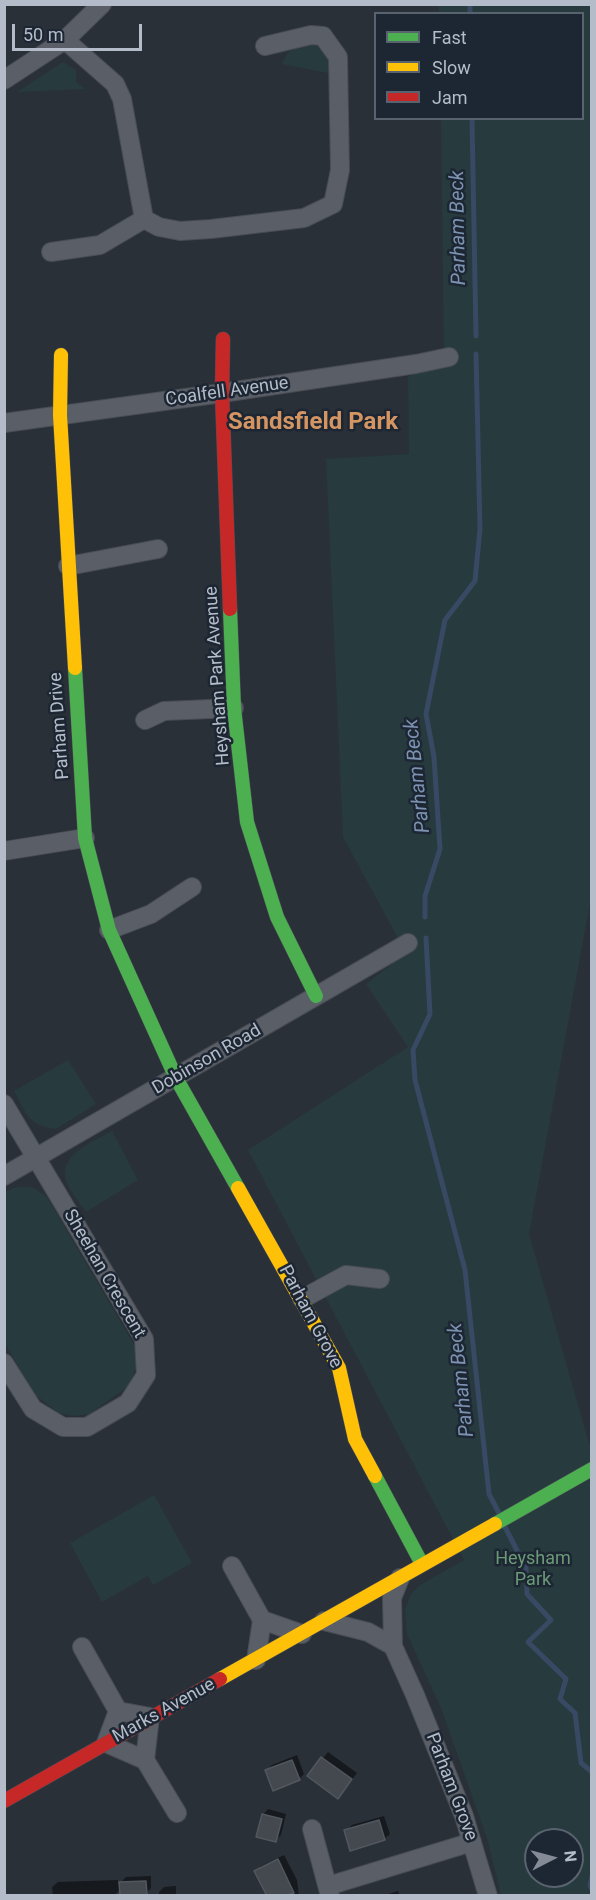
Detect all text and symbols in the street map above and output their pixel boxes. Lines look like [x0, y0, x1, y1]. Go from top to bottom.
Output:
scale bar [15, 12, 146, 50]
legend [374, 12, 584, 120]
text: 50 m [23, 24, 63, 45]
text: Fast [432, 27, 467, 48]
text: Slow [432, 57, 471, 78]
text: Jam [432, 87, 468, 108]
water label: Parham Beck [446, 170, 472, 286]
street label: Coalfell Avenue [164, 373, 290, 411]
district label: Sandsfield Park [228, 409, 398, 437]
street label: Heysham Park Avenue [201, 586, 235, 766]
street label: Parham Drive [45, 672, 75, 780]
water label: Parham Beck [400, 718, 436, 834]
street label: Dobinson Road [149, 1020, 265, 1100]
street label: Sheehan Crescent [58, 1206, 150, 1342]
street label: Parham Grove [274, 1262, 346, 1372]
water label: Parham Beck [444, 1322, 480, 1438]
park label: Heysham Park [495, 1548, 571, 1590]
street label: Marks Avenue [109, 1674, 219, 1748]
street label: Parham Grove [421, 1730, 481, 1844]
north arrow [524, 1828, 584, 1888]
text: N [560, 1850, 580, 1863]

